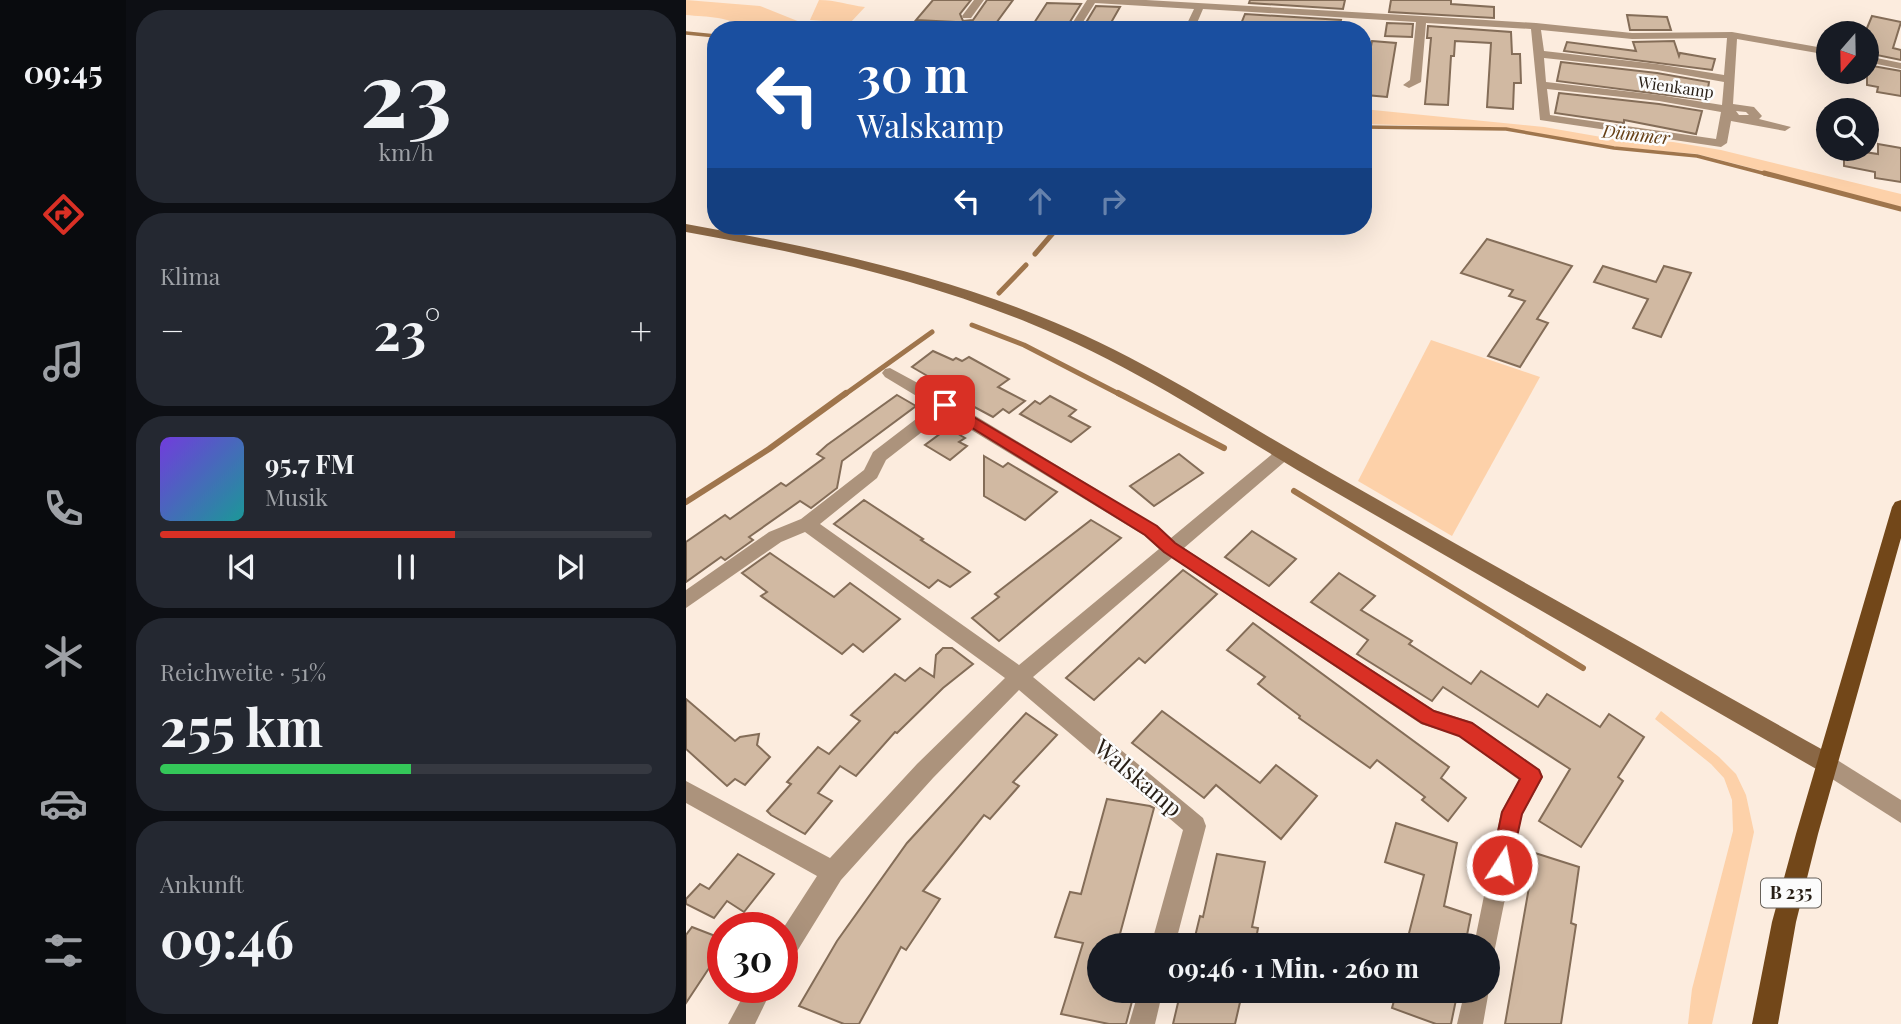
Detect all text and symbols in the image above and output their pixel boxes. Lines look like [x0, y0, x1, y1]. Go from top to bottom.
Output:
north arrow [1816, 21, 1880, 84]
map controls [1816, 21, 1879, 161]
text: 23 [360, 30, 452, 151]
text: 30 m [857, 40, 968, 105]
text: 09:45 [23, 49, 103, 92]
icon: left [742, 49, 833, 140]
street label: Wienkamp [1636, 71, 1715, 102]
button: search [1816, 98, 1879, 161]
text: Walskamp [857, 103, 1004, 146]
water label: Dümmer [1600, 118, 1672, 150]
text: km/h [378, 136, 434, 167]
icon: left [948, 182, 986, 220]
icon: ahead [1021, 182, 1059, 220]
icon: right [1094, 182, 1132, 220]
icon: directions [39, 190, 88, 239]
text: Klima [160, 260, 220, 291]
text: 23° [374, 295, 441, 364]
text: − [160, 304, 185, 355]
text: + [630, 304, 652, 355]
icon: music [39, 337, 88, 386]
pin [915, 375, 975, 435]
icon: arrive [926, 386, 964, 424]
text: 95.7 FM [265, 446, 355, 481]
text: Musik [265, 481, 328, 512]
icon: phone [39, 484, 88, 533]
icon: previous [223, 548, 261, 586]
icon: pause [387, 548, 425, 586]
icon: next [551, 548, 589, 586]
icon: climate [39, 632, 88, 681]
text: Reichweite · 51% [160, 656, 326, 687]
text: 255 km [160, 691, 323, 760]
street label: Walskamp [1088, 730, 1189, 823]
icon: car [39, 779, 88, 828]
position arrow [1465, 828, 1539, 902]
text: Ankunft [160, 868, 244, 899]
road number: B 235 [1761, 878, 1821, 908]
text: 09:46 [160, 903, 294, 972]
speed limit sign: 30 [707, 912, 798, 1003]
icon: filters [39, 926, 88, 975]
text: 09:46 · 1 Min. · 260 m [1168, 950, 1419, 985]

